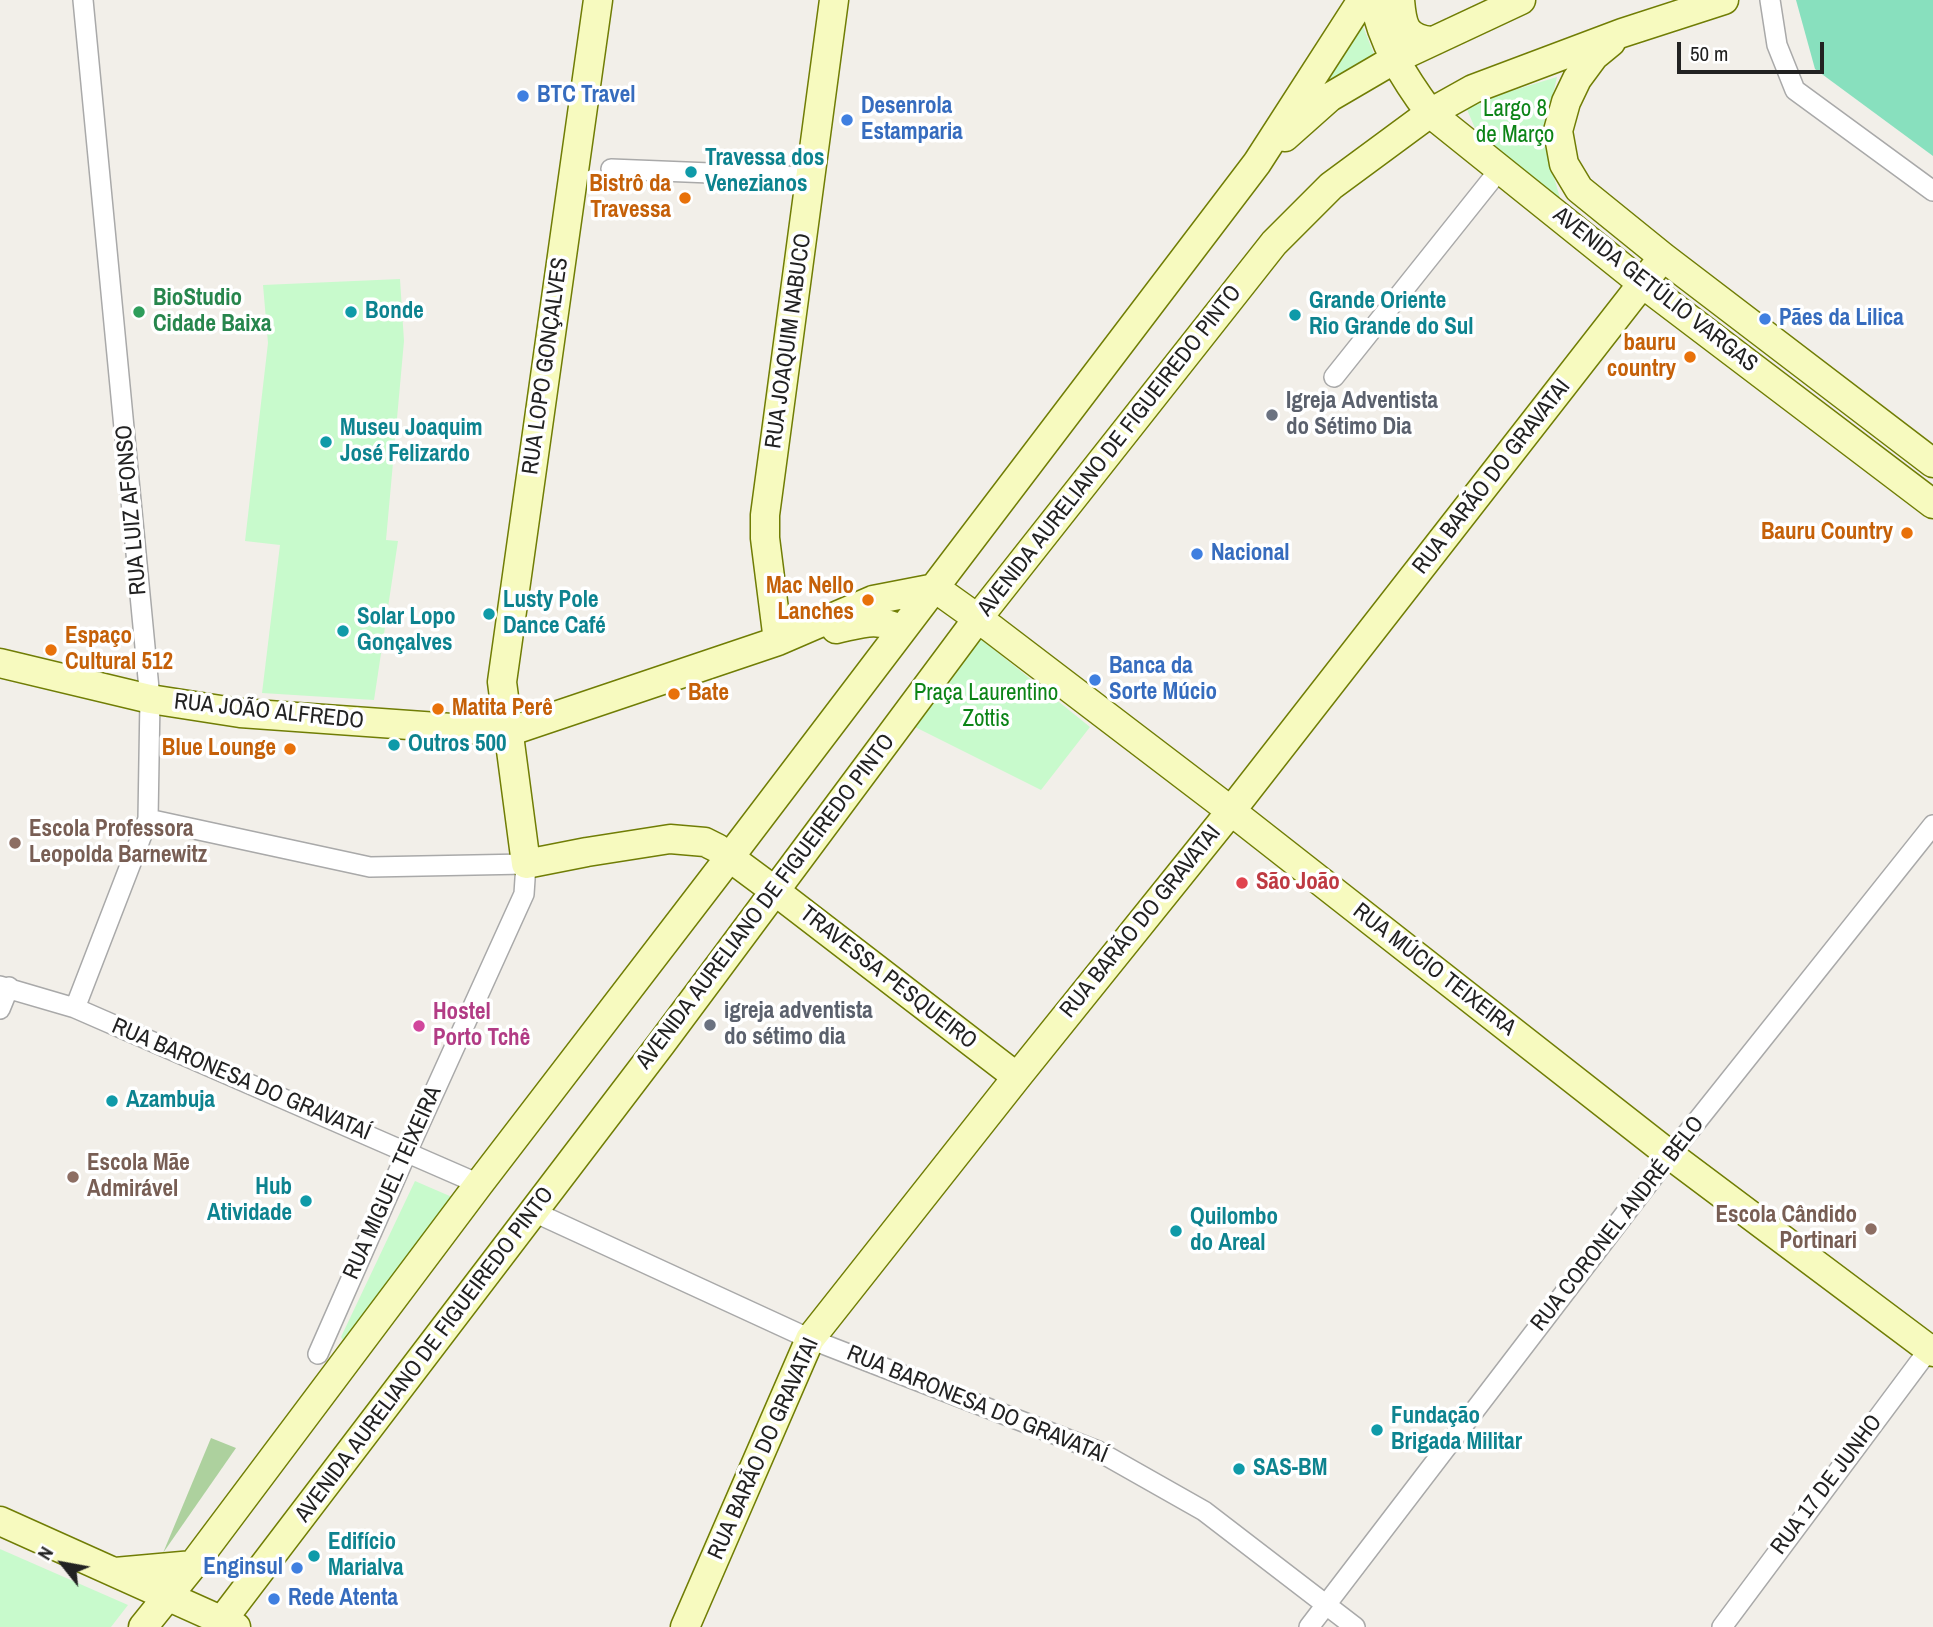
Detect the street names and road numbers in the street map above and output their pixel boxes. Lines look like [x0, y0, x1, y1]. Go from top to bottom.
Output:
street label: AVENIDA GETÚLIO VARGAS [1547, 202, 1763, 378]
street label: RUA JOAQUIM NABUCO [760, 232, 818, 450]
street label: RUA LOPO GONÇALVES [517, 256, 575, 476]
street label: AVENIDA AURELIANO DE FIGUEIREDO PINTO [972, 280, 1248, 622]
street label: RUA BARÃO DO GRAVATAI [1407, 374, 1577, 580]
street label: RUA LUIZ AFONSO [111, 424, 153, 596]
street label: RUA JOÃO ALFREDO [173, 688, 365, 736]
street label: AVENIDA AURELIANO DE FIGUEIREDO PINTO [631, 729, 901, 1075]
street label: RUA BARÃO DO GRAVATAI [1055, 820, 1227, 1024]
street label: RUA MÚCIO TEIXEIRA [1347, 898, 1521, 1042]
street label: TRAVESSA PESQUEIRO [794, 900, 982, 1056]
street label: RUA BARONESA DO GRAVATAÍ [107, 1013, 375, 1147]
street label: RUA MIGUEL TEIXEIRA [338, 1082, 448, 1284]
street label: RUA CORONEL ANDRÉ BELO [1526, 1111, 1710, 1337]
street label: AVENIDA AURELIANO DE FIGUEIREDO PINTO [290, 1182, 560, 1528]
street label: RUA BARÃO DO GRAVATAI [703, 1334, 825, 1564]
street label: RUA BARONESA DO GRAVATAÍ [843, 1340, 1111, 1470]
street label: RUA 17 DE JUNHO [1766, 1410, 1888, 1560]

